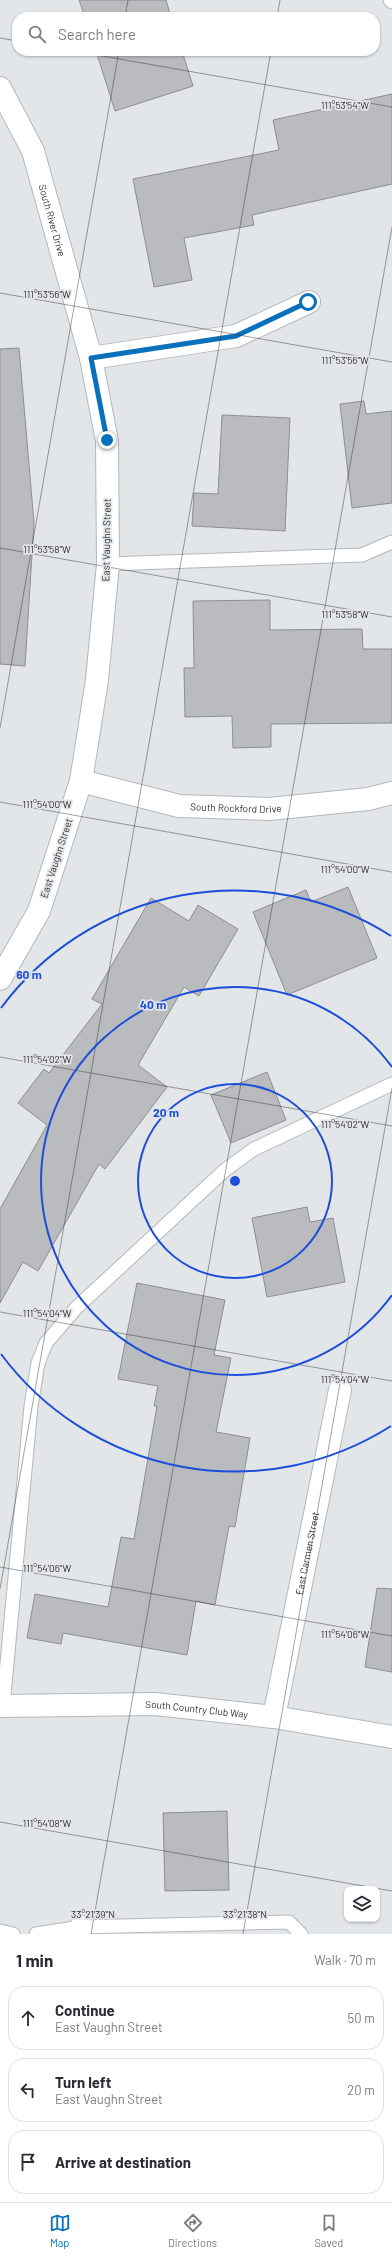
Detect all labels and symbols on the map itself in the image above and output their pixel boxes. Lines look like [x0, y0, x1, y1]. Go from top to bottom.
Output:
text: 111°53'54"W [321, 99, 369, 111]
street label: South River Drive [37, 183, 68, 258]
text: 111°53'56"W [23, 288, 71, 300]
route start [299, 293, 317, 311]
text: 111°53'56"W [321, 354, 369, 366]
route end [98, 431, 116, 449]
street label: East Vaughn Street [99, 498, 113, 582]
text: 111°53'58"W [23, 543, 71, 555]
text: 111°53'58"W [321, 608, 369, 620]
text: 111°54'00"W [23, 798, 72, 810]
street label: South Rockford Drive [190, 800, 282, 815]
street label: East Vaughn Street [37, 816, 75, 899]
text: 111°54'00"W [321, 863, 370, 875]
text: 60 m [16, 967, 42, 981]
text: 40 m [140, 997, 166, 1011]
text: 111°54'02"W [23, 1053, 72, 1065]
text: 20 m [153, 1105, 179, 1119]
text: 111°54'02"W [321, 1118, 370, 1130]
centre of rings [228, 1174, 242, 1188]
text: 111°54'04"W [23, 1307, 72, 1319]
text: 111°54'04"W [321, 1373, 370, 1385]
street label: East Carmen Street [293, 1510, 321, 1596]
text: 111°54'06"W [23, 1562, 71, 1574]
text: 111°54'06"W [321, 1628, 369, 1640]
street label: South Country Club Way [145, 1698, 249, 1720]
text: 111°54'08"W [23, 1817, 71, 1829]
text: 33°21'39"N [71, 1908, 115, 1920]
text: 33°21'38"N [223, 1908, 267, 1920]

